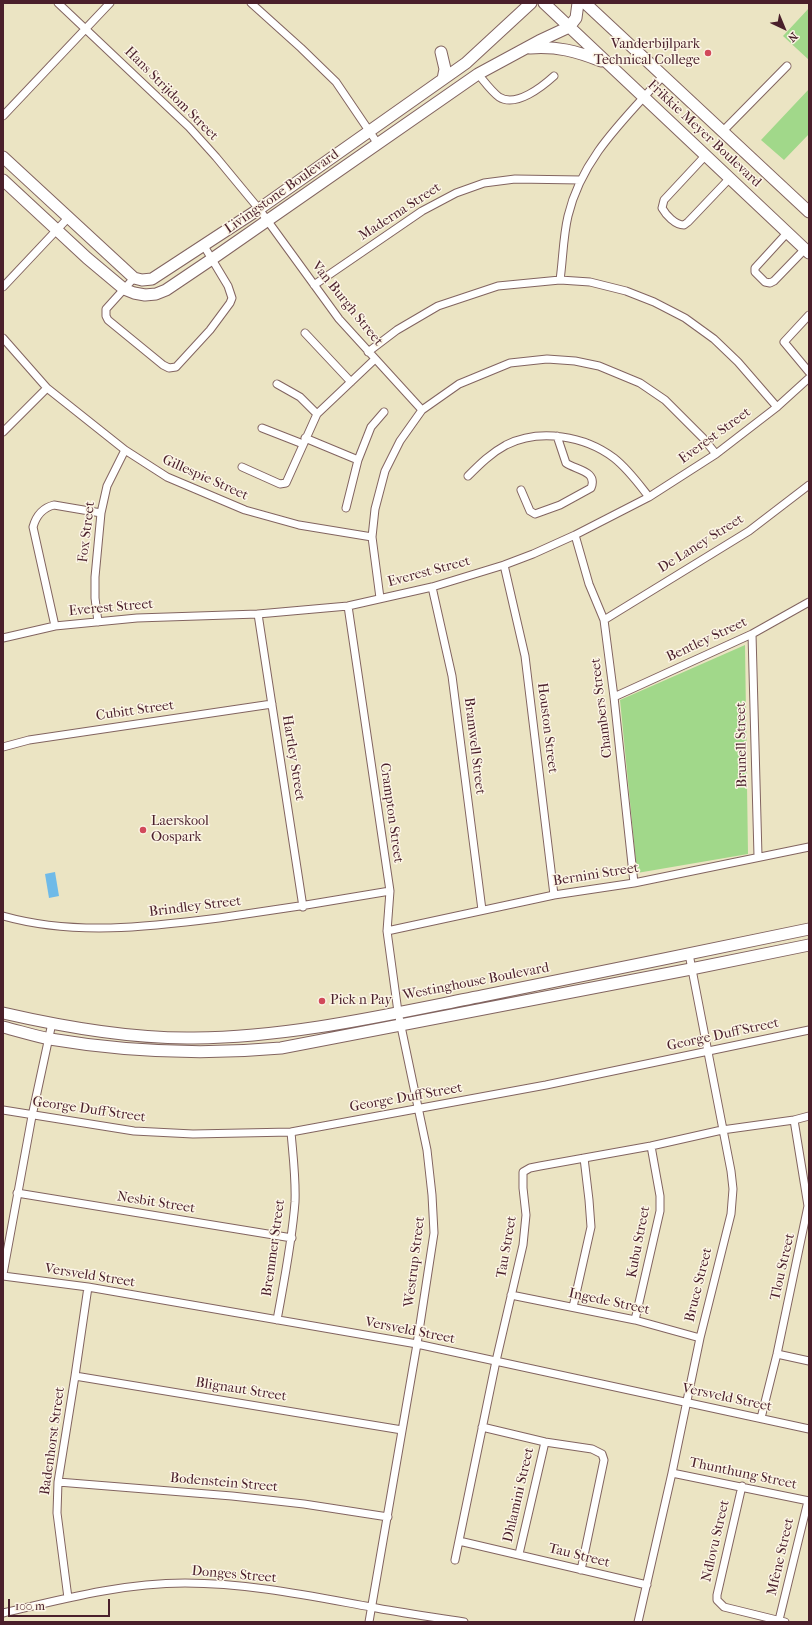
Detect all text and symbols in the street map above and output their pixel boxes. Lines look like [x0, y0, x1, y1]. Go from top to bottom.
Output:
north arrow [764, 8, 804, 48]
text: N [785, 29, 800, 45]
place label: Vanderbijlpark Technical College [594, 37, 700, 70]
street label: Hans Strijdom Street [121, 44, 221, 144]
marker: Vanderbijlpark Technical College [703, 48, 713, 58]
street label: Frikkie Meyer Boulevard [644, 77, 764, 191]
street label: Livingstone Boulevard [222, 146, 342, 238]
street label: Maderna Street [356, 179, 444, 245]
street label: Van Burgh Street [308, 258, 386, 350]
street label: Everest Street [676, 404, 754, 468]
street label: Gillespie Street [159, 452, 251, 504]
street label: Fox Street [75, 500, 99, 564]
street label: De Laney Street [655, 511, 747, 577]
street label: Everest Street [386, 553, 472, 591]
street label: Everest Street [68, 596, 154, 620]
street label: Bentley Street [664, 614, 750, 666]
street label: Chambers Street [588, 657, 616, 759]
street label: Houston Street [533, 682, 561, 774]
street label: Cubitt Street [95, 697, 175, 725]
street label: Bramwell Street [460, 697, 488, 795]
street label: Brunell Street [733, 702, 751, 788]
street label: Hartley Street [278, 714, 308, 802]
street label: Crampton Street [376, 762, 406, 864]
place label: Laerskool Oospark [151, 814, 209, 846]
marker: Laerskool Oospark [138, 825, 148, 835]
street label: Bernini Street [552, 860, 640, 890]
street label: Brindley Street [148, 893, 242, 921]
street label: Westinghouse Boulevard [401, 960, 551, 1004]
place label: Pick n Pay [330, 993, 392, 1009]
marker: Pick n Pay [317, 996, 327, 1006]
street label: George Duff Street [666, 1015, 780, 1055]
street label: George Duff Street [348, 1080, 464, 1116]
street label: George Duff Street [31, 1094, 147, 1126]
street label: Nesbit Street [116, 1189, 196, 1217]
street label: Bremmer Street [259, 1198, 289, 1298]
street label: Kubu Street [624, 1205, 654, 1279]
street label: Tau Street [493, 1215, 521, 1279]
street label: Westrup Street [401, 1216, 429, 1308]
street label: Tlou Street [767, 1232, 799, 1302]
street label: Bruce Street [682, 1246, 716, 1324]
street label: Versveld Street [44, 1261, 136, 1291]
street label: Ingede Street [567, 1285, 651, 1319]
street label: Versveld Street [364, 1314, 456, 1348]
street label: Blignaut Street [194, 1375, 288, 1405]
street label: Versveld Street [681, 1380, 773, 1416]
street label: Badenhorst Street [37, 1386, 69, 1496]
street label: Dhlamini Street [500, 1446, 538, 1544]
street label: Thunthung Street [688, 1454, 798, 1494]
street label: Bodenstein Street [169, 1470, 279, 1496]
street label: Ndlovu Street [698, 1498, 734, 1584]
street label: Mfene Street [764, 1517, 798, 1597]
street label: Tau Street [547, 1540, 611, 1572]
street label: Donges Street [191, 1563, 277, 1587]
scale bar [10, 1591, 112, 1617]
text: 100 m [15, 1599, 45, 1613]

